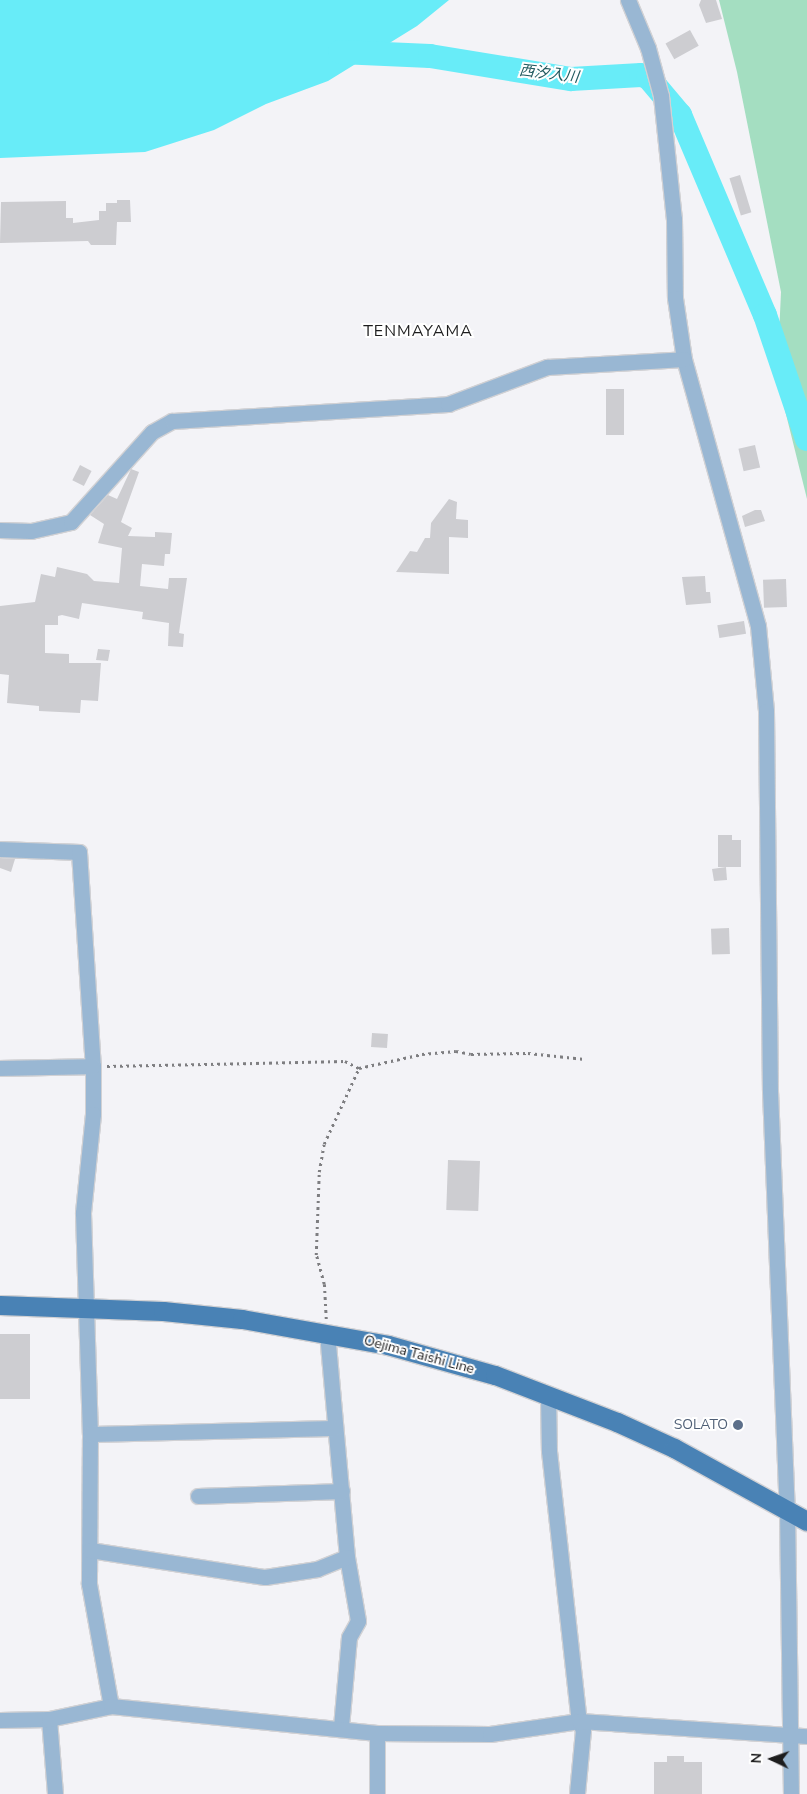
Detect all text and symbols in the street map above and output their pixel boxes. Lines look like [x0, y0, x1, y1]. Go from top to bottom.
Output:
water label: 西汐入川 [518, 61, 580, 87]
district label: TENMAYAMA [362, 321, 474, 341]
street label: Oejima Taishi Line [362, 1332, 476, 1378]
place label: SOLATO [674, 1417, 728, 1433]
marker: SOLATO [732, 1419, 744, 1431]
north arrow [747, 1734, 797, 1784]
text: N [747, 1752, 766, 1764]

